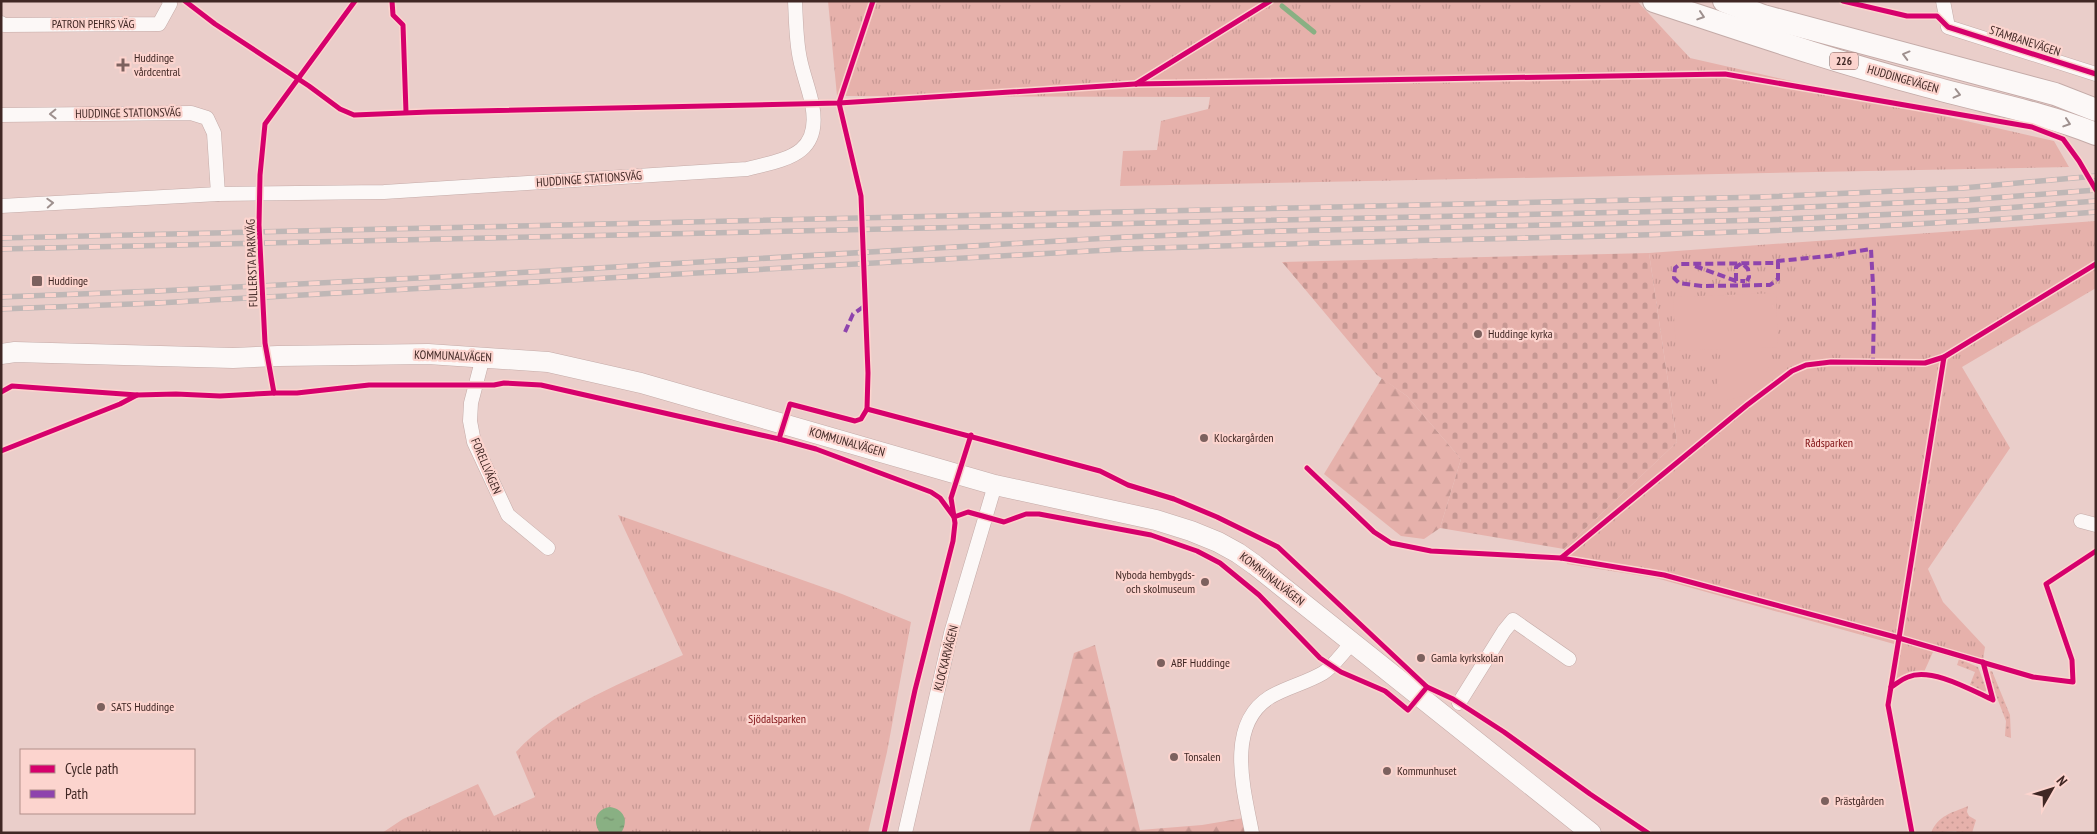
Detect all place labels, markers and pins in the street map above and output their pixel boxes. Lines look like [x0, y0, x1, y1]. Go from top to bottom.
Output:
place label: Huddinge vårdcentral [134, 50, 181, 79]
marker: Huddinge vårdcentral [116, 58, 130, 72]
place label: Huddinge [48, 273, 88, 288]
marker: Huddinge [30, 274, 44, 288]
place label: Huddinge kyrka [1488, 326, 1553, 341]
marker: Huddinge kyrka [1472, 328, 1484, 340]
place label: Klockargården [1214, 430, 1274, 445]
marker: Klockargården [1198, 432, 1210, 444]
place label: Nyboda hembygds- och skolmuseum [1116, 567, 1195, 596]
marker: Nyboda hembygds- och skolmuseum [1199, 576, 1211, 588]
place label: Gamla kyrkskolan [1431, 650, 1503, 665]
marker: Gamla kyrkskolan [1415, 652, 1427, 664]
place label: ABF Huddinge [1171, 655, 1230, 670]
marker: ABF Huddinge [1155, 657, 1167, 669]
place label: SATS Huddinge [111, 699, 174, 714]
marker: SATS Huddinge [95, 701, 107, 713]
place label: Tonsalen [1184, 749, 1220, 764]
marker: Tonsalen [1168, 751, 1180, 763]
place label: Kommunhuset [1397, 763, 1457, 778]
marker: Kommunhuset [1381, 765, 1393, 777]
place label: Prästgården [1835, 793, 1884, 808]
marker: Prästgården [1819, 795, 1831, 807]

